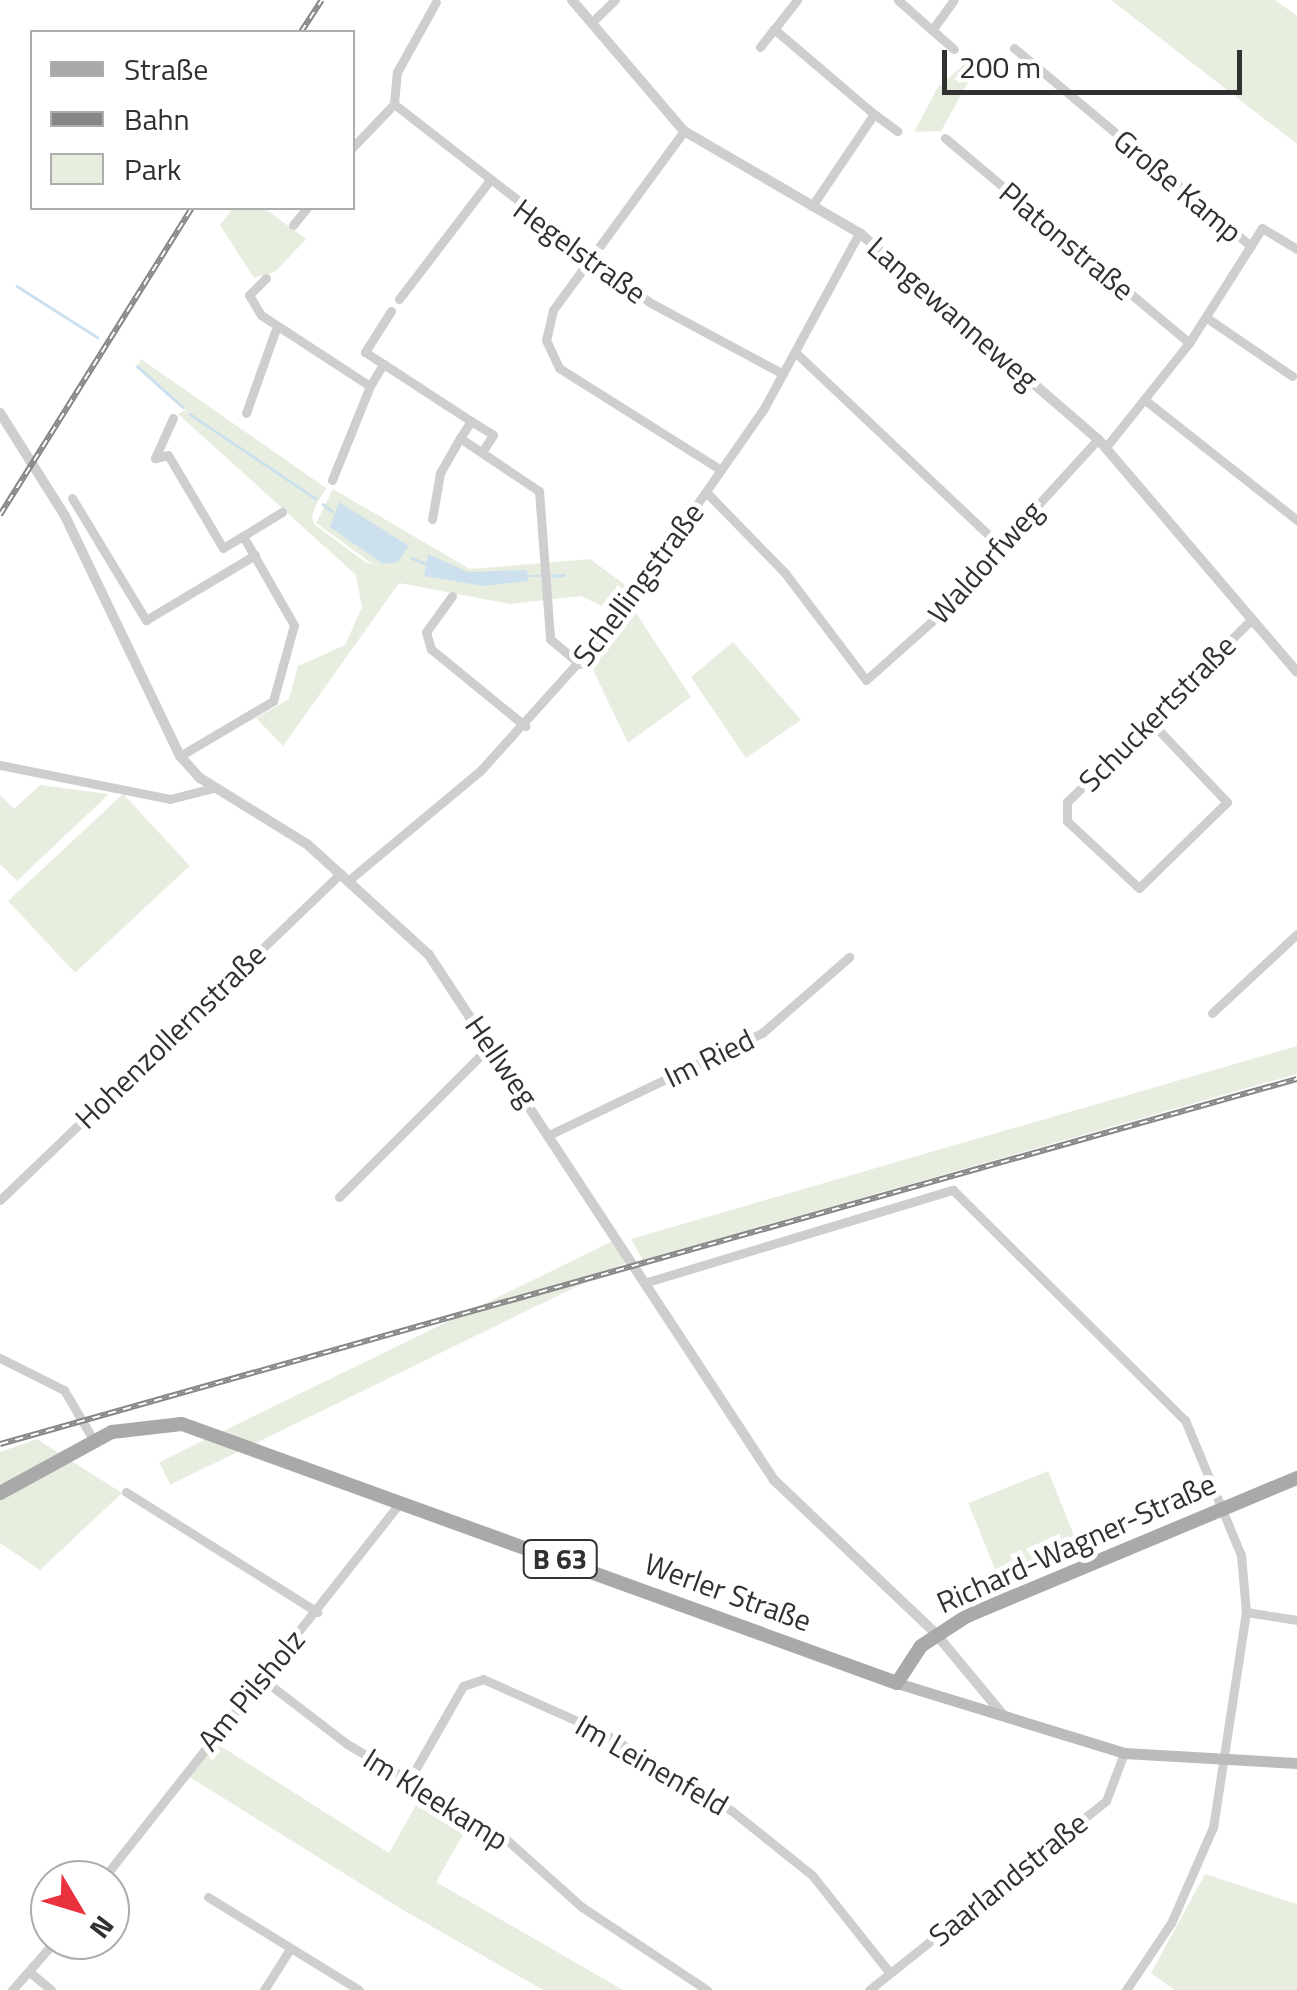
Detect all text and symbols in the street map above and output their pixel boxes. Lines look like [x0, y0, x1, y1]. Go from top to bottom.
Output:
legend [30, 30, 355, 210]
scale bar [947, 30, 1247, 92]
text: 200 m [959, 44, 1041, 90]
text: Straße [124, 46, 208, 92]
text: Bahn [124, 96, 190, 142]
street label: Große Kamp [1107, 122, 1249, 250]
text: Park [124, 146, 181, 192]
street label: Platonstraße [992, 174, 1142, 308]
street label: Hegelstraße [507, 191, 653, 311]
street label: Langewanneweg [860, 229, 1046, 397]
street label: Waldorfweg [920, 493, 1050, 631]
street label: Schellingstraße [565, 495, 711, 673]
street label: Schuckertstraße [1071, 627, 1243, 799]
street label: Hohenzollernstraße [67, 936, 273, 1136]
street label: Hellweg [458, 1009, 546, 1113]
street label: Im Ried [658, 1021, 760, 1095]
street label: Richard-Wagner-Straße [931, 1465, 1221, 1621]
road number: B 63 [522, 1536, 598, 1582]
street label: Werler Straße [640, 1545, 816, 1639]
street label: Am Pilsholz [190, 1622, 312, 1758]
street label: Im Leinenfeld [569, 1707, 735, 1823]
street label: Im Kleekamp [357, 1740, 515, 1858]
street label: Saarlandstraße [922, 1804, 1094, 1954]
north arrow [30, 1860, 130, 1960]
text: N [80, 1907, 125, 1948]

